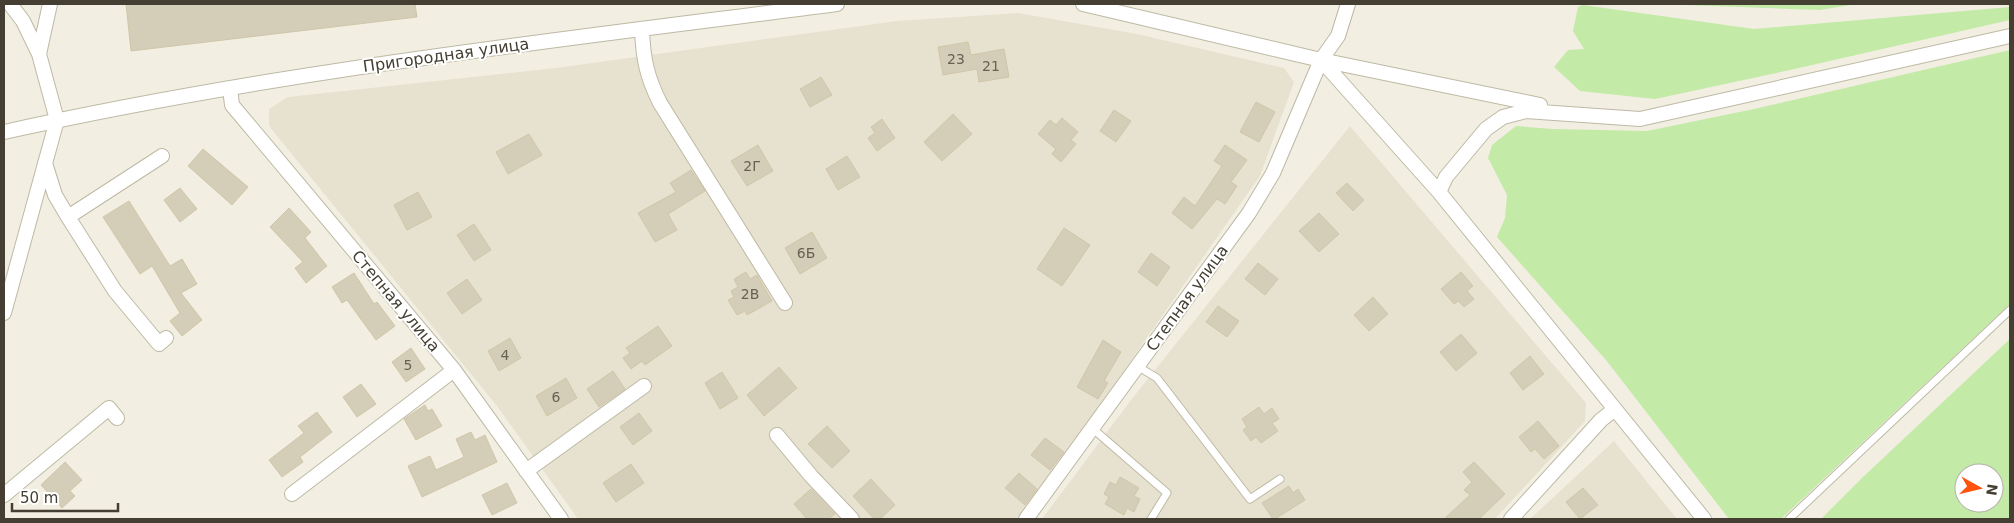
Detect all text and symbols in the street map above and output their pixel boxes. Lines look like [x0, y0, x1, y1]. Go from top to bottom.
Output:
street label: Пригородная улица [362, 34, 530, 76]
house number: 23 [947, 51, 965, 67]
house number: 21 [982, 58, 1000, 74]
house number: 2Г [743, 158, 761, 174]
street label: Степная улица [1142, 241, 1232, 355]
house number: 6Б [797, 245, 815, 261]
street label: Степная улица [348, 246, 444, 356]
house number: 2В [741, 286, 759, 302]
house number: 4 [501, 347, 510, 363]
house number: 5 [404, 357, 412, 373]
house number: 6 [552, 389, 561, 405]
north arrow [1954, 463, 2004, 513]
scale bar [12, 480, 119, 512]
text: N [1983, 483, 2001, 497]
text: 50 m [20, 489, 58, 507]

